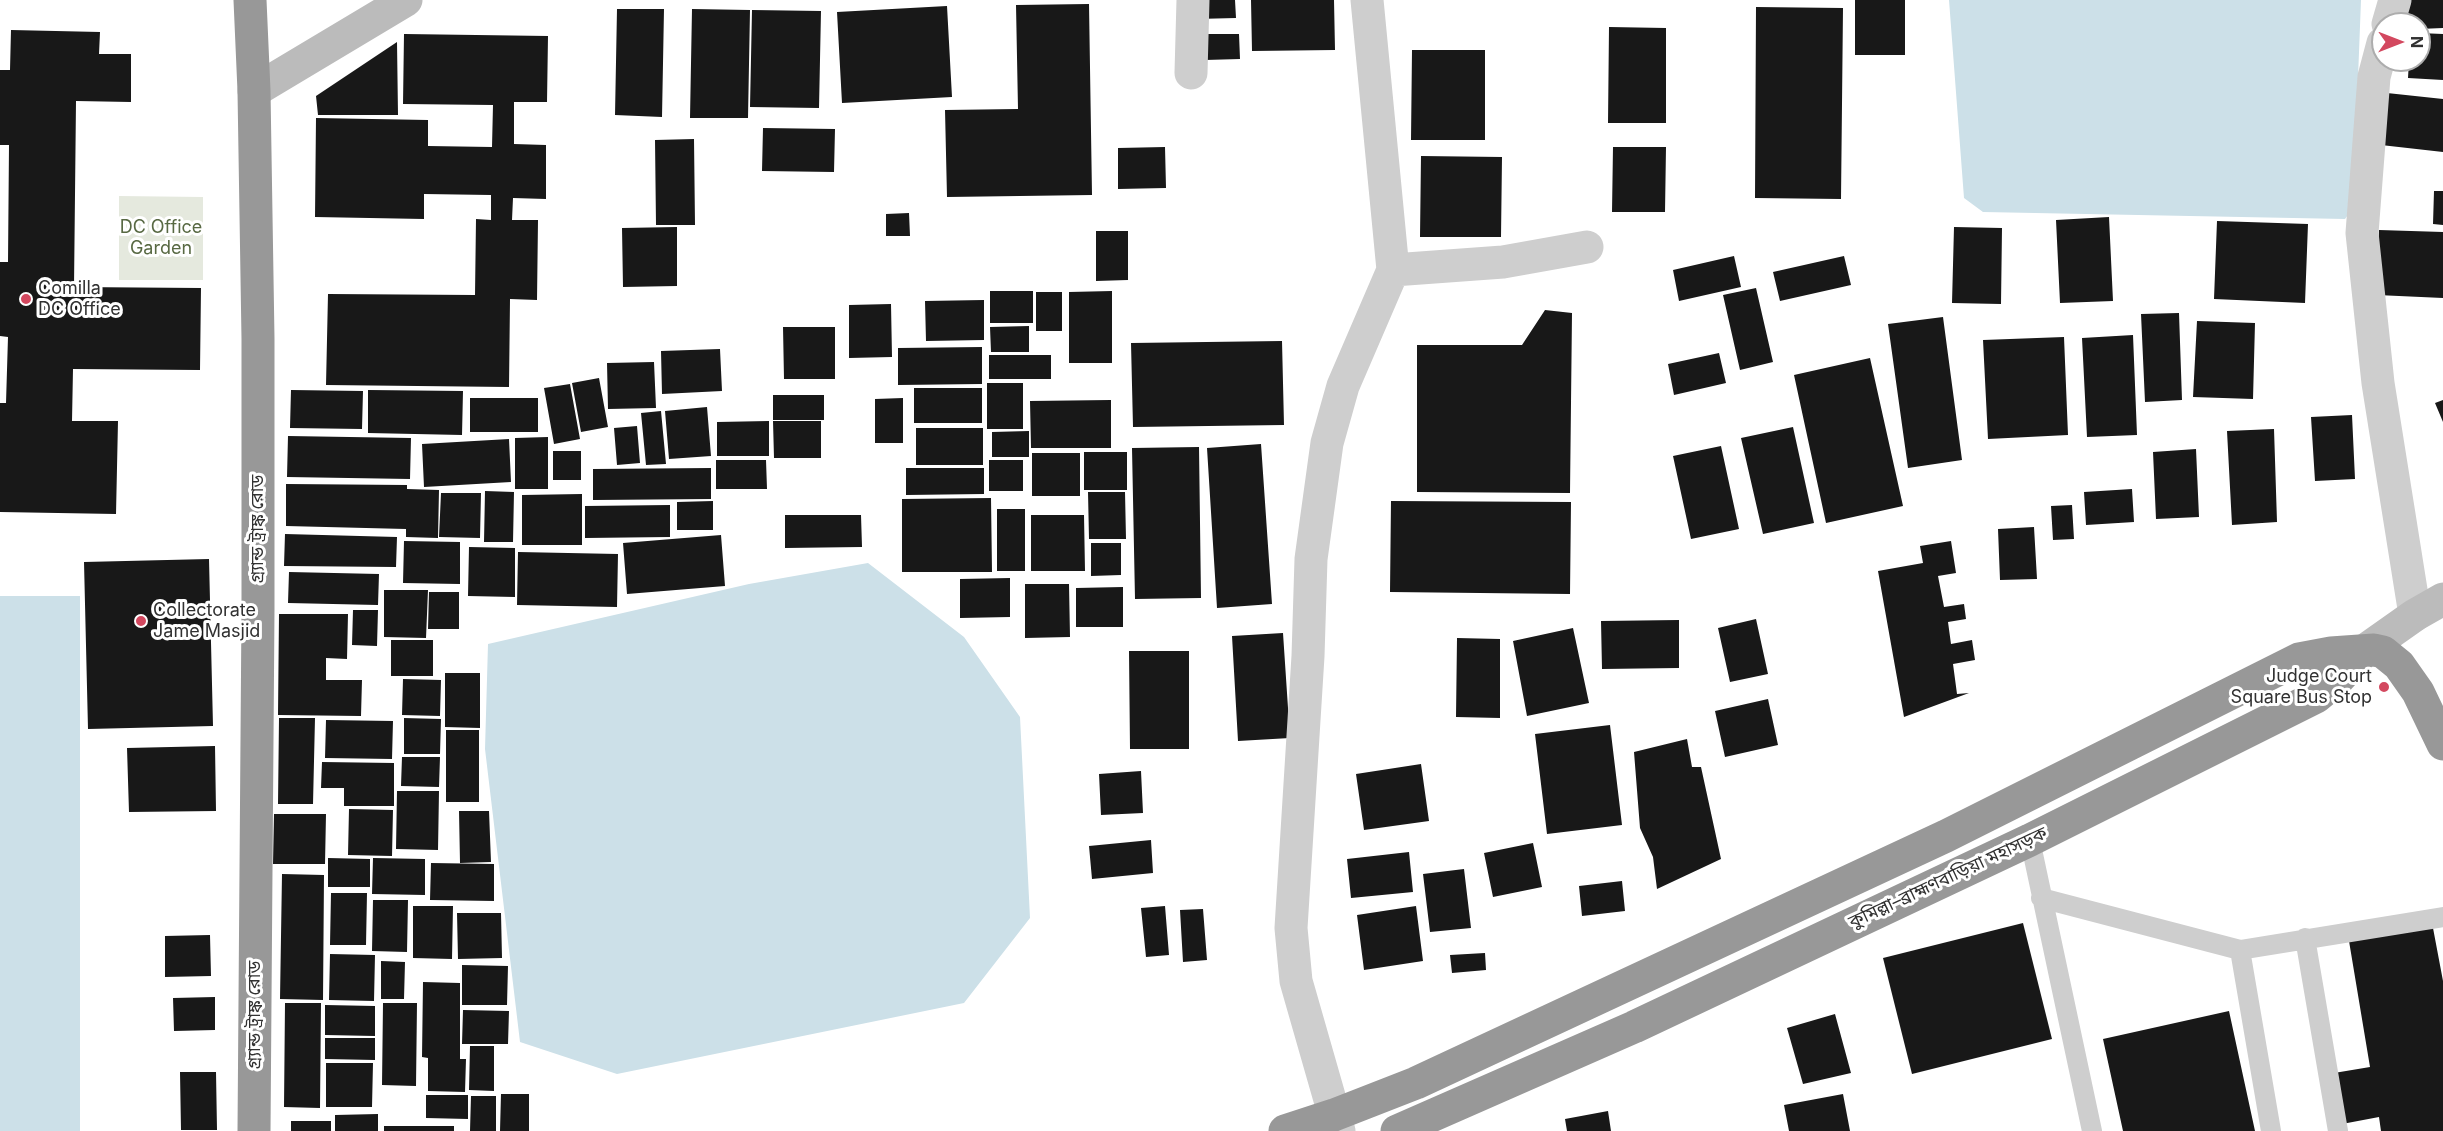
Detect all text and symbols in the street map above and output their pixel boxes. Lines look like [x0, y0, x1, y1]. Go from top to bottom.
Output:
north arrow [2371, 12, 2431, 72]
text: N [2407, 36, 2427, 48]
park label: DC Office Garden [120, 217, 202, 260]
place label: Comilla DC Office [38, 278, 121, 320]
marker: Comilla DC Office [19, 292, 33, 306]
street label: গ্র্যান্ড ট্রাঙ্ক রোড [247, 475, 269, 583]
place label: Collectorate Jame Masjid [153, 600, 260, 642]
marker: Collectorate Jame Masjid [134, 614, 148, 628]
place label: Judge Court Square Bus Stop [2231, 666, 2372, 708]
marker: Judge Court Square Bus Stop [2377, 680, 2391, 694]
street label: কুমিল্লা–ব্রাহ্মণবাড়িয়া মহাসড়ক [1845, 822, 2051, 934]
street label: গ্র্যান্ড ট্রাঙ্ক রোড [244, 961, 266, 1069]

